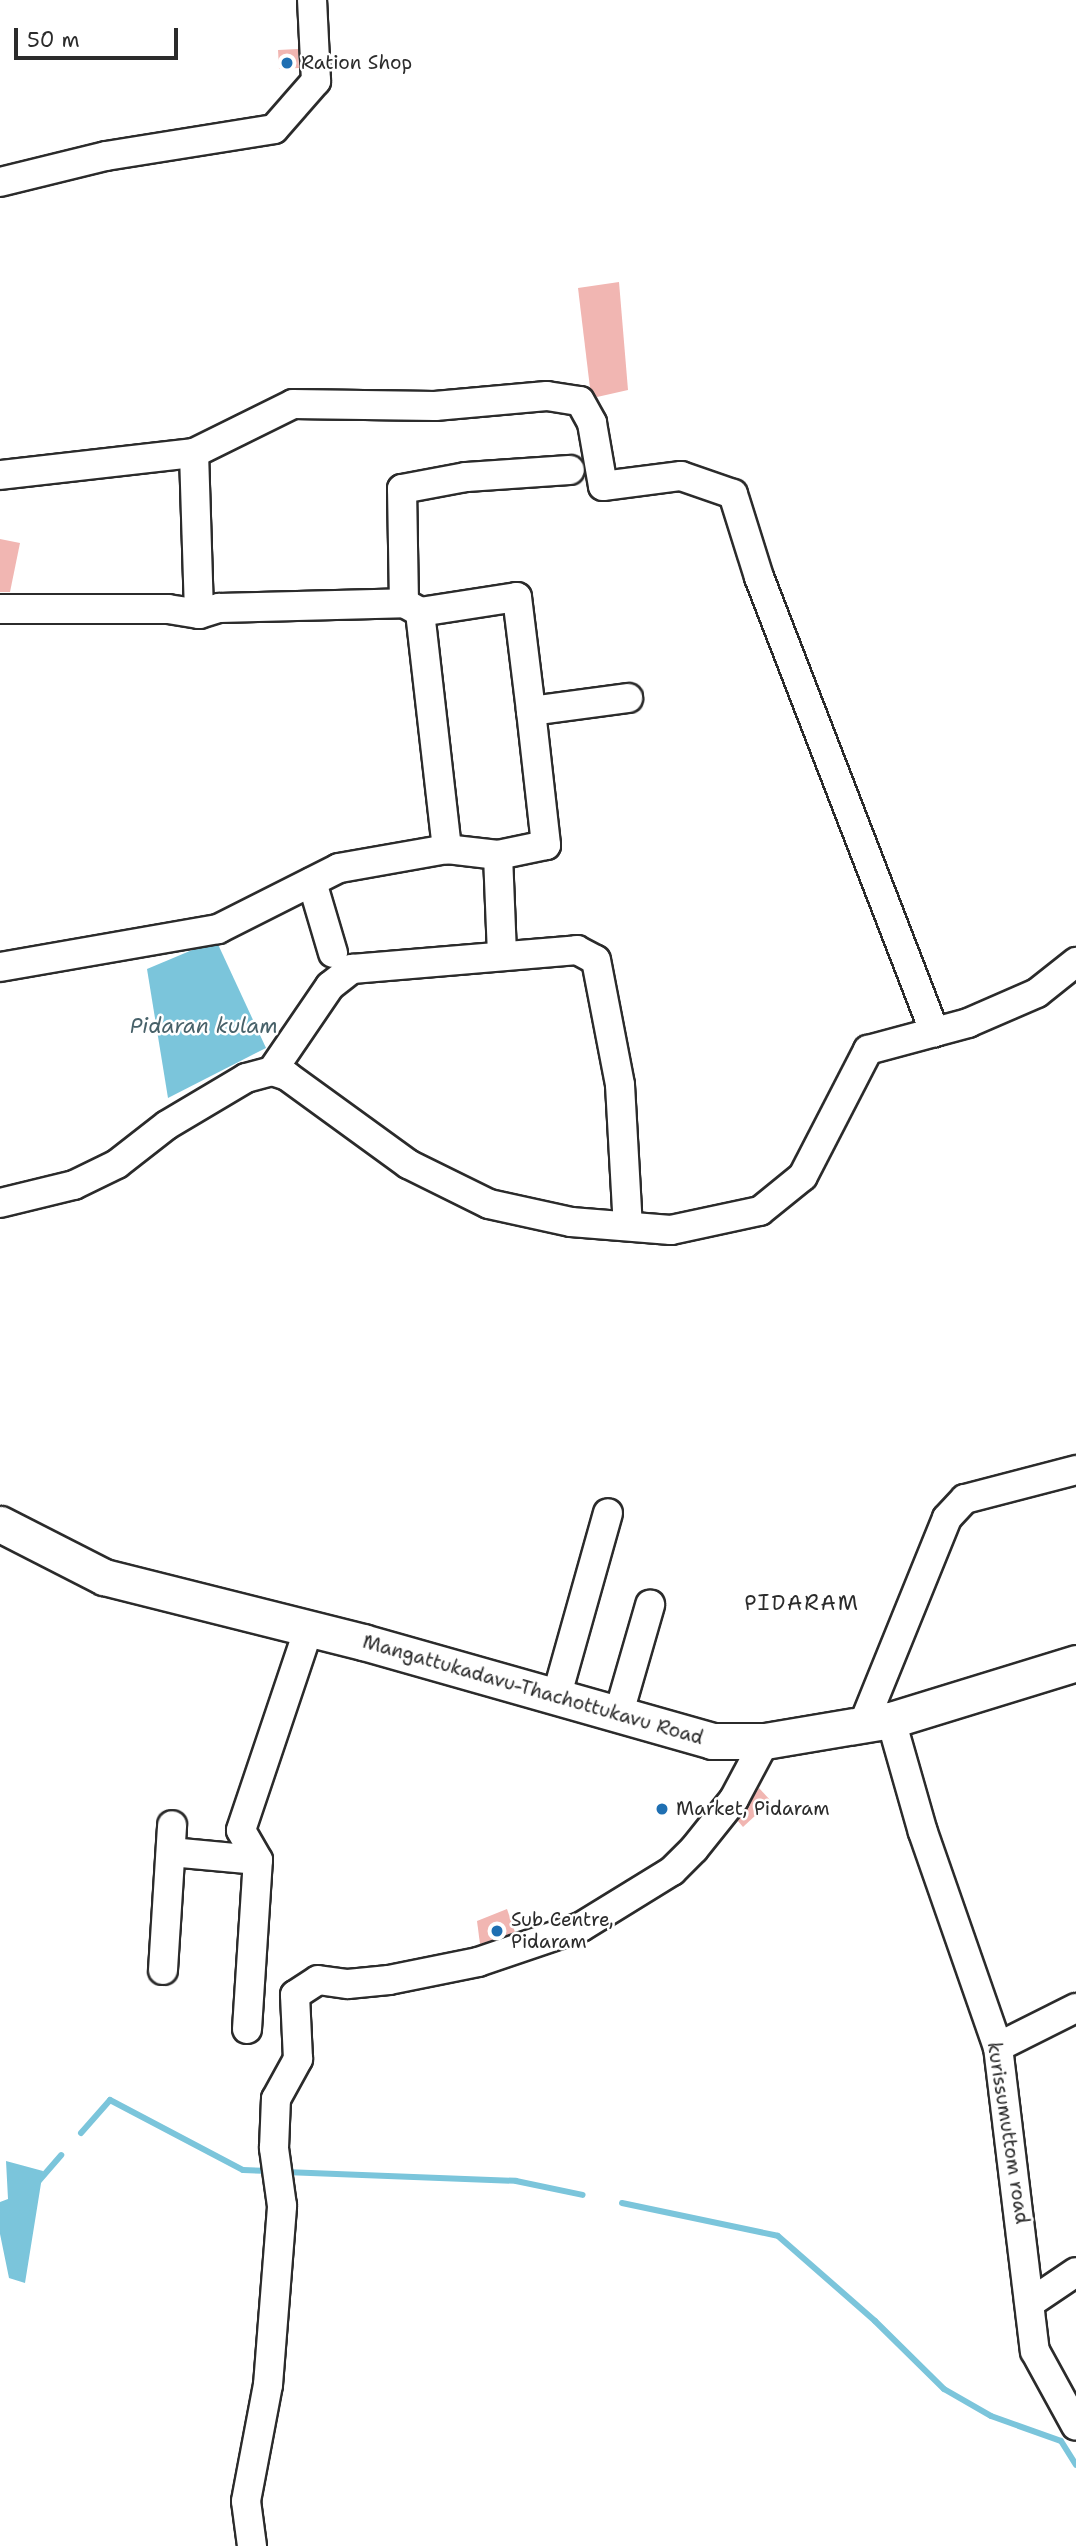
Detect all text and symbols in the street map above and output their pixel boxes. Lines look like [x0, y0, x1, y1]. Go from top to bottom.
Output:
scale bar [18, 14, 182, 58]
text: 50 m [27, 26, 80, 54]
place label: Ration Shop [301, 52, 412, 74]
marker: Ration Shop [279, 55, 295, 71]
water label: Pidaran kulam [130, 1013, 278, 1039]
district label: PIDARAM [745, 1590, 859, 1616]
street label: Mangattukadavu-Thachottukavu Road [360, 1630, 706, 1750]
place label: Market, Pidaram [676, 1798, 830, 1820]
marker: Market, Pidaram [654, 1801, 670, 1817]
place label: Sub Centre, Pidaram [511, 1909, 614, 1953]
marker: Sub Centre, Pidaram [489, 1923, 505, 1939]
street label: kurissumuttom road [982, 2040, 1034, 2226]

